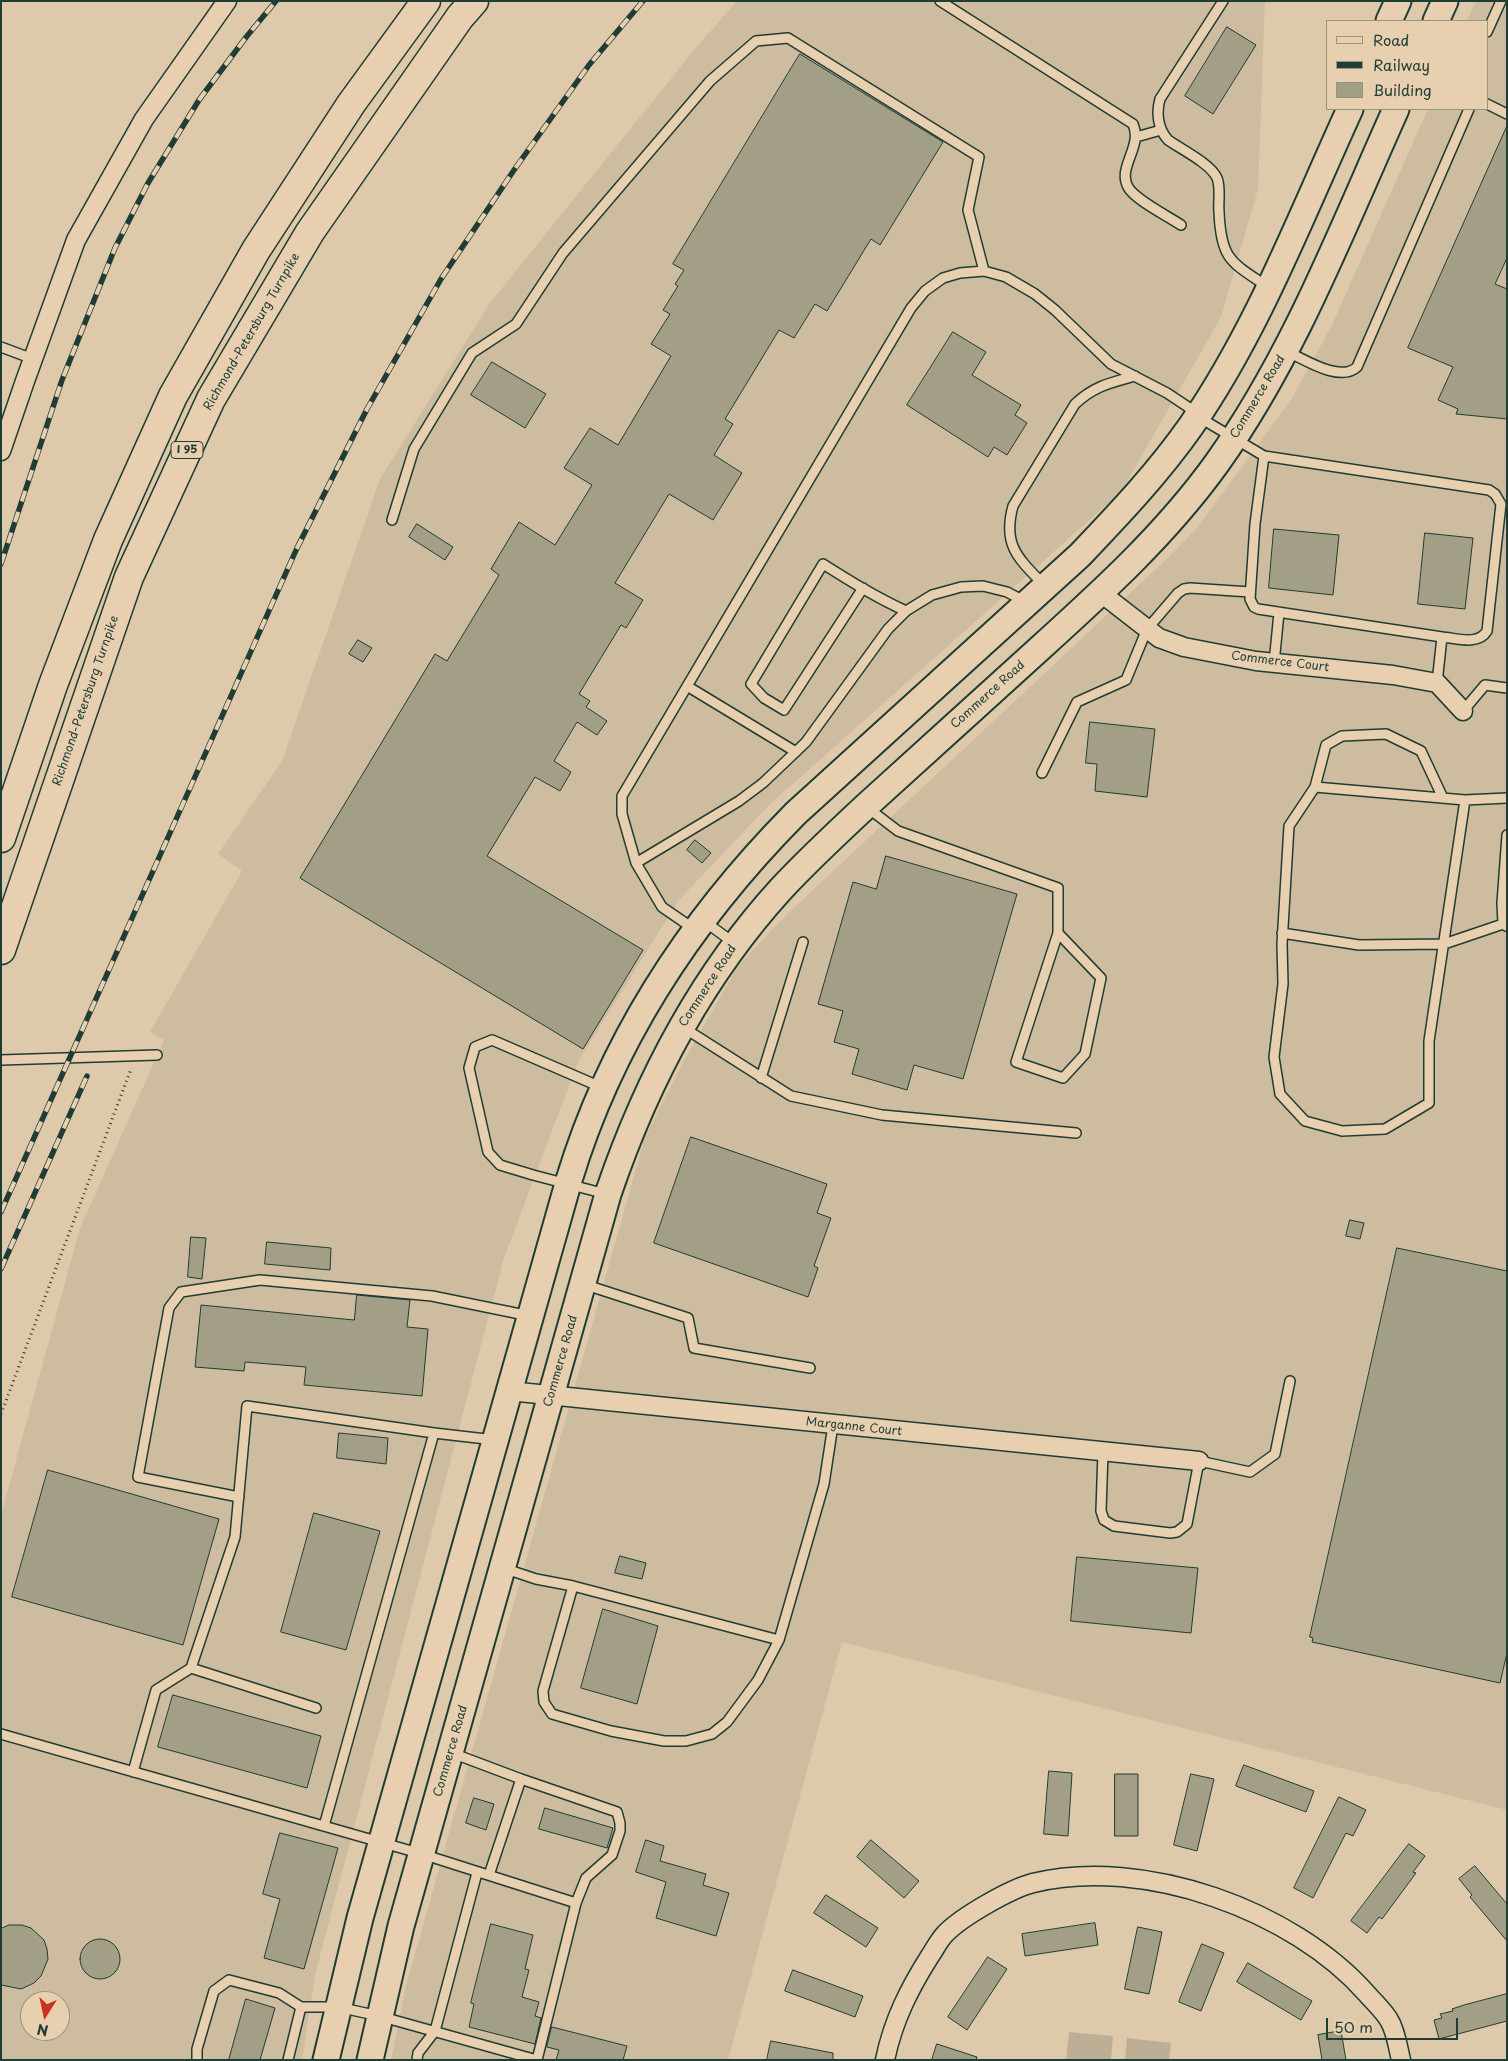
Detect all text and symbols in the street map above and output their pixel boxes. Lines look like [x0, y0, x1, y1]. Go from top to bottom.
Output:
legend [1326, 20, 1488, 110]
text: Road [1373, 28, 1409, 51]
text: Railway [1373, 53, 1430, 76]
text: Building [1373, 78, 1432, 101]
street label: Richmond-Petersburg Turnpike [201, 251, 303, 413]
street label: Commerce Road [1227, 353, 1289, 441]
road number: I 95 [171, 442, 203, 458]
street label: Richmond-Petersburg Turnpike [50, 614, 122, 788]
street label: Commerce Court [1230, 649, 1330, 675]
street label: Commerce Road [948, 658, 1028, 732]
street label: Commerce Road [676, 942, 740, 1030]
street label: Commerce Road [541, 1314, 581, 1408]
street label: Marganne Court [805, 1415, 903, 1439]
street label: Commerce Road [431, 1704, 471, 1798]
north arrow [20, 1991, 70, 2041]
scale bar [1328, 2008, 1460, 2040]
text: 50 m [1334, 2015, 1373, 2038]
text: N [35, 2019, 50, 2042]

